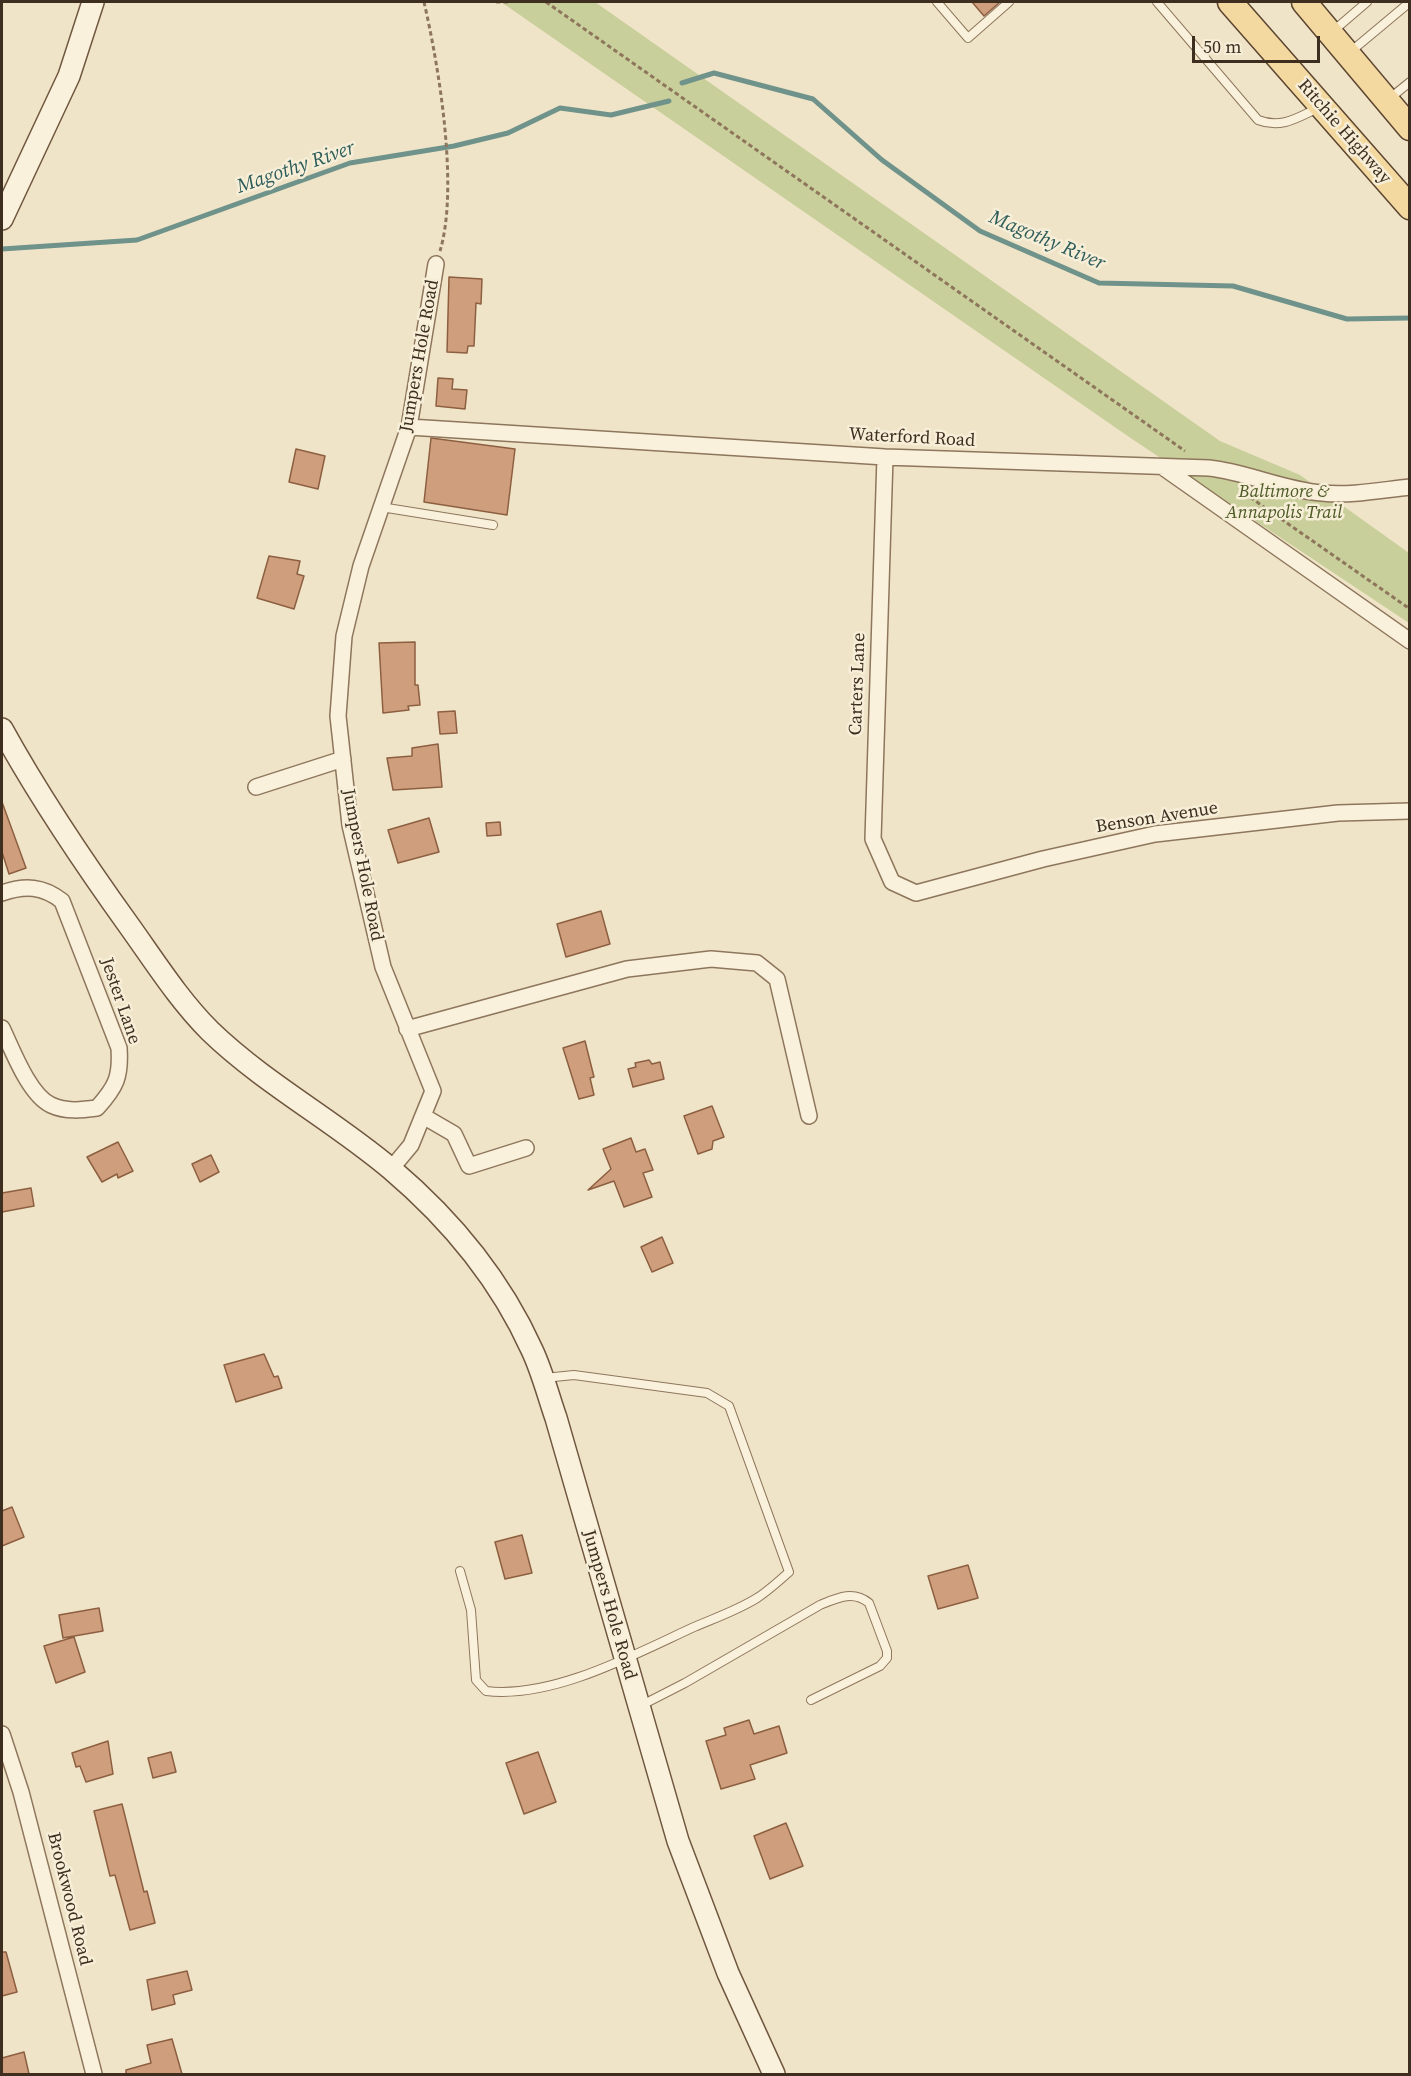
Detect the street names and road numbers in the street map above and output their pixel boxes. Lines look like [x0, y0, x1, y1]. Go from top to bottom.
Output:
street label: Ritchie Highway [1293, 75, 1395, 189]
street label: Jumpers Hole Road [396, 278, 444, 434]
street label: Waterford Road [848, 424, 976, 452]
street label: Carters Lane [845, 632, 871, 736]
street label: Jumpers Hole Road [337, 787, 387, 943]
street label: Benson Avenue [1094, 798, 1220, 838]
street label: Jester Lane [95, 955, 145, 1047]
street label: Jumpers Hole Road [577, 1528, 641, 1682]
street label: Brookwood Road [42, 1830, 96, 1968]

